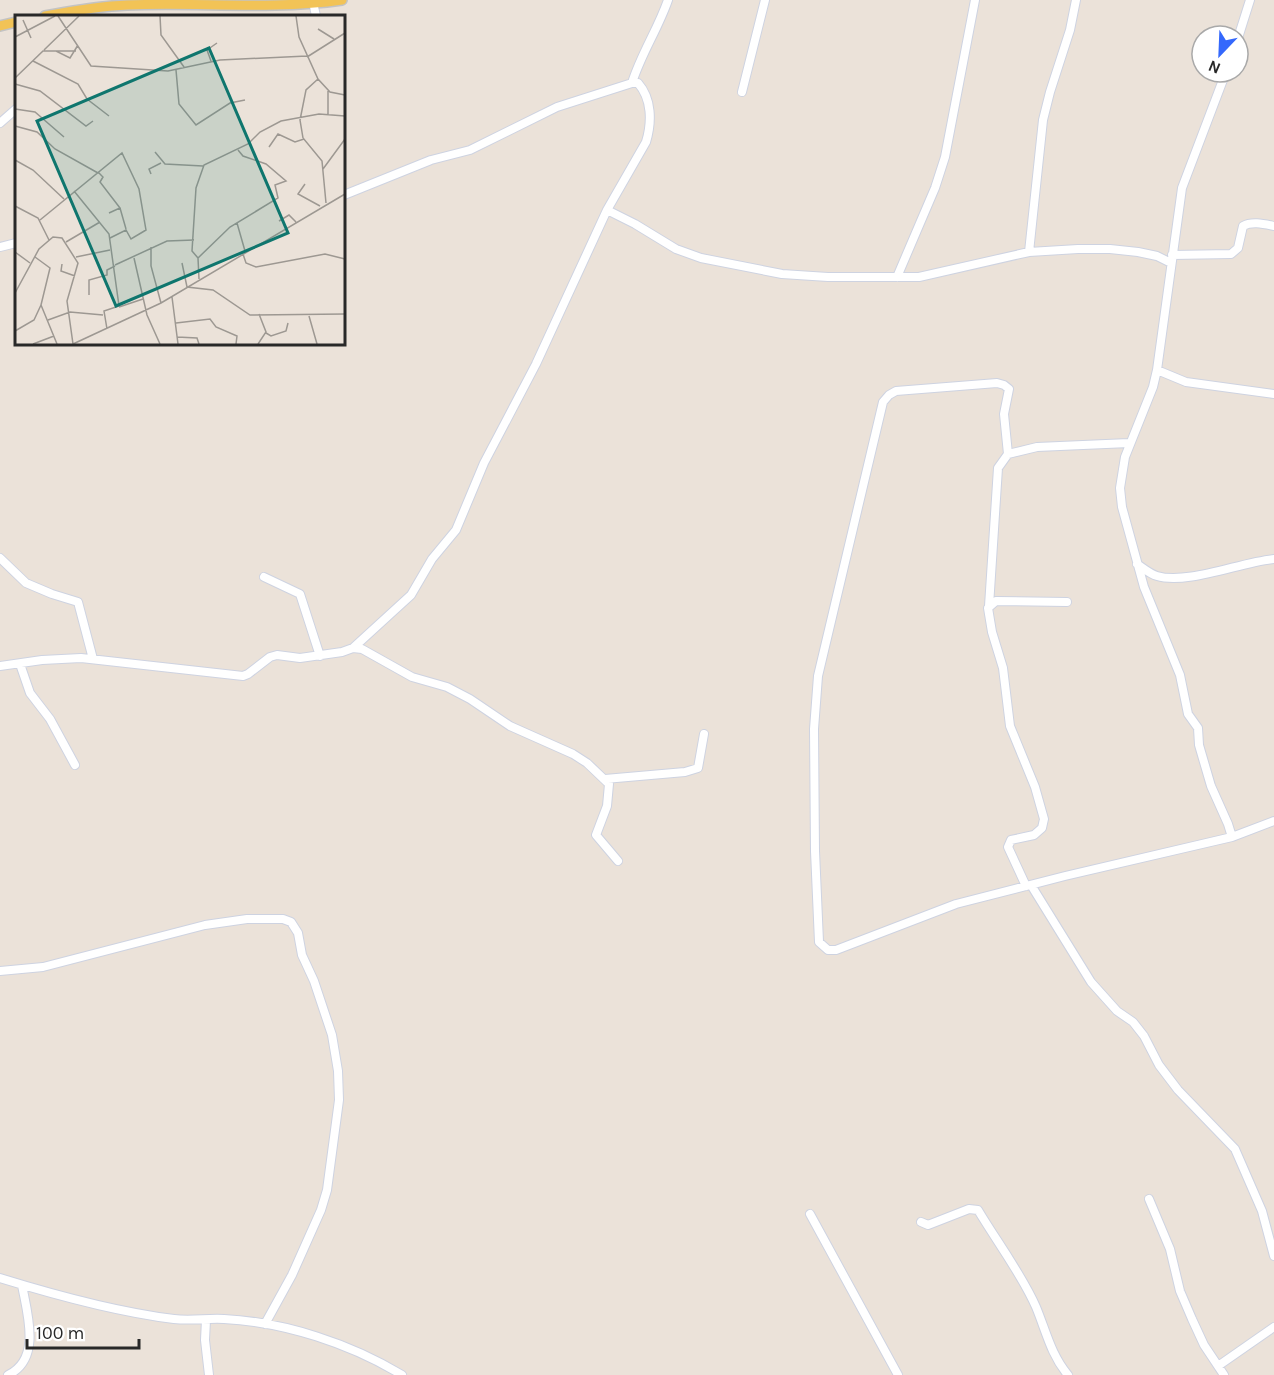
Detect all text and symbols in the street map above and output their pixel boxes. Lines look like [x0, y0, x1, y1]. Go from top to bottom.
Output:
inset map [15, 15, 345, 345]
north arrow [1190, 24, 1250, 84]
text: N [1205, 56, 1223, 78]
scale bar [27, 1312, 140, 1350]
text: 100 m [36, 1322, 84, 1344]

